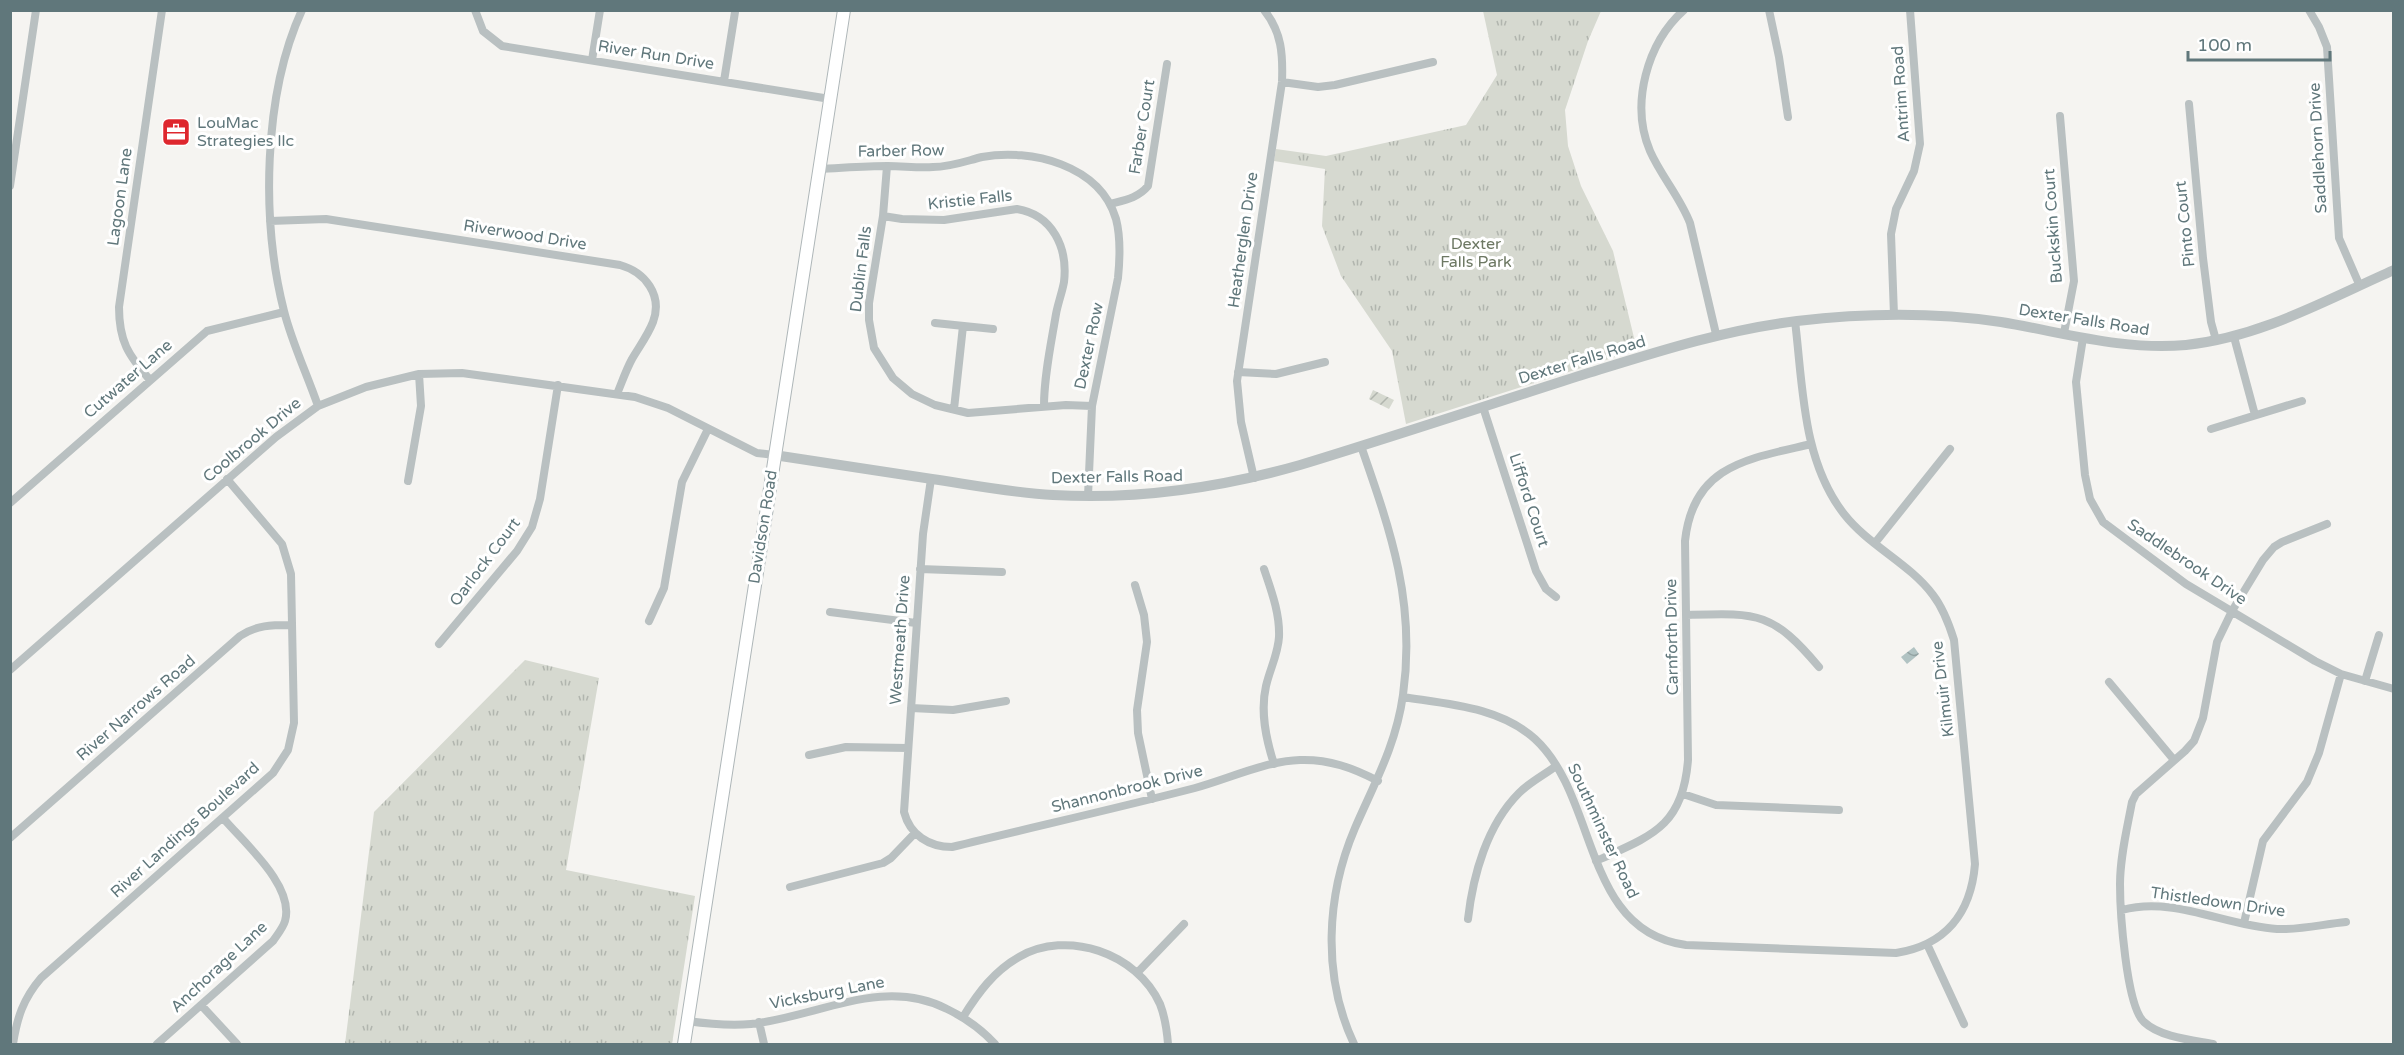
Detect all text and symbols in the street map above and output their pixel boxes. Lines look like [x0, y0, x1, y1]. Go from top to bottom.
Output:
scale bar [2188, 24, 2330, 62]
text: 100 m [2197, 34, 2252, 56]
street label: River Run Drive [596, 36, 716, 74]
street label: Antrim Road [1888, 45, 1914, 143]
street label: Farber Court [1125, 78, 1159, 176]
street label: Saddlehorn Drive [2305, 82, 2331, 214]
place label: LouMac Strategies llc [197, 113, 294, 151]
office icon: LouMac Strategies llc [160, 116, 192, 148]
street label: Farber Row [857, 140, 945, 162]
street label: Lagoon Lane [103, 147, 137, 247]
street label: Buckskin Court [2039, 168, 2067, 284]
street label: Heatherglen Drive [1224, 171, 1262, 309]
street label: Pinto Court [2171, 180, 2199, 268]
street label: Kristie Falls [927, 186, 1013, 214]
street label: Riverwood Drive [462, 215, 588, 255]
street label: Dublin Falls [846, 225, 876, 313]
park label: Dexter Falls Park [1440, 234, 1512, 272]
street label: Dexter Row [1070, 300, 1108, 391]
street label: Dexter Falls Road [2017, 300, 2151, 340]
street label: Dexter Falls Road [1516, 331, 1648, 389]
street label: Cutwater Lane [80, 335, 176, 423]
street label: Coolbrook Drive [199, 393, 305, 487]
street label: Lifford Court [1504, 451, 1554, 549]
street label: Dexter Falls Road [1051, 466, 1183, 488]
street label: Davidson Road [744, 469, 782, 585]
street label: Oarlock Court [445, 514, 525, 610]
street label: Saddlebrook Drive [2123, 515, 2251, 609]
street label: Westmeath Drive [885, 574, 915, 706]
street label: Carnforth Drive [1661, 578, 1683, 696]
street label: Kilmuir Drive [1927, 640, 1959, 738]
street label: River Narrows Road [72, 651, 200, 765]
street label: River Landings Boulevard [106, 758, 264, 902]
street label: Southminster Road [1563, 760, 1643, 902]
street label: Shannonbrook Drive [1049, 761, 1205, 817]
street label: Thistledown Drive [2149, 883, 2287, 921]
street label: Anchorage Lane [166, 917, 272, 1017]
street label: Vicksburg Lane [768, 972, 886, 1014]

